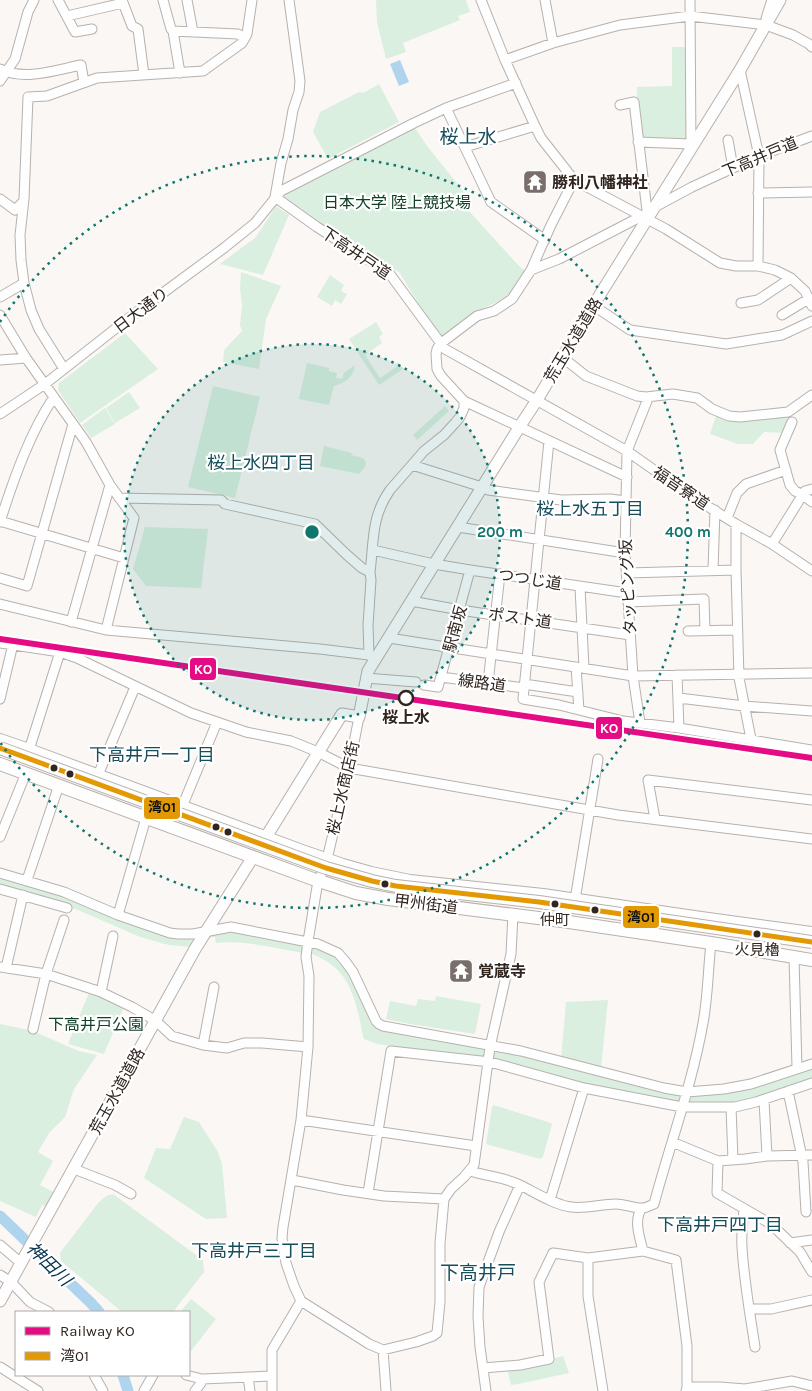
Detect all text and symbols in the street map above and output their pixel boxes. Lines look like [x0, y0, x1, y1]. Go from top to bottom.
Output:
district label: 桜上水 [439, 126, 497, 148]
street label: 下高井戸道 [719, 133, 801, 181]
temple icon: 勝利八幡神社 [522, 169, 548, 195]
place label: 勝利八幡神社 [552, 173, 648, 192]
park label: 日本大学 陸上競技場 [323, 193, 471, 212]
street label: 下高井戸道 [318, 223, 394, 283]
street label: 日大通り [110, 283, 172, 337]
street label: 荒玉水道道路 [540, 294, 606, 386]
district label: 桜上水四丁目 [207, 452, 315, 474]
street label: 福音寮道 [649, 462, 713, 514]
district label: 桜上水五丁目 [536, 498, 644, 520]
centre of rings [303, 523, 321, 541]
text: 200 m [477, 523, 523, 541]
text: 400 m [665, 523, 711, 541]
street label: タッピング坂 [616, 539, 640, 635]
street label: つつじ道 [497, 565, 563, 593]
street label: 駅南坂 [440, 603, 470, 655]
street label: ポスト道 [487, 604, 553, 632]
line badge: KO [189, 657, 217, 681]
text: KO [194, 661, 212, 678]
street label: 線路道 [457, 670, 507, 696]
marker: 桜上水 [398, 690, 414, 706]
place label: 桜上水 [382, 708, 430, 727]
line badge: KO [595, 716, 623, 740]
text: KO [600, 720, 618, 737]
street label: 桜上水商店街 [323, 739, 363, 837]
district label: 下高井戸一丁目 [89, 744, 215, 766]
unlabelled marker [49, 763, 59, 773]
unlabelled marker [65, 769, 75, 779]
line badge: 湾01 [143, 796, 181, 820]
text: 湾01 [148, 799, 176, 816]
unlabelled marker [211, 822, 221, 832]
unlabelled marker [223, 827, 233, 837]
unlabelled marker [380, 879, 390, 889]
street label: 甲州街道 [393, 891, 459, 917]
marker: 仲町 [550, 899, 560, 909]
unlabelled marker [590, 905, 600, 915]
line badge: 湾01 [622, 905, 660, 929]
text: 湾01 [627, 909, 655, 926]
place label: 仲町 [540, 911, 570, 929]
marker: 火見櫓 [752, 929, 762, 939]
place label: 火見櫓 [734, 941, 780, 959]
temple icon: 覚蔵寺 [448, 958, 474, 984]
place label: 覚蔵寺 [478, 962, 526, 981]
park label: 下高井戸公園 [48, 1015, 144, 1034]
street label: 荒玉水道道路 [85, 1044, 149, 1138]
district label: 下高井戸四丁目 [657, 1214, 783, 1236]
water label: 神田川 [22, 1237, 78, 1292]
district label: 下高井戸三丁目 [191, 1240, 317, 1262]
district label: 下高井戸 [440, 1262, 516, 1284]
legend [15, 1311, 190, 1376]
text: Railway KO [60, 1322, 135, 1340]
text: 湾01 [60, 1347, 89, 1365]

